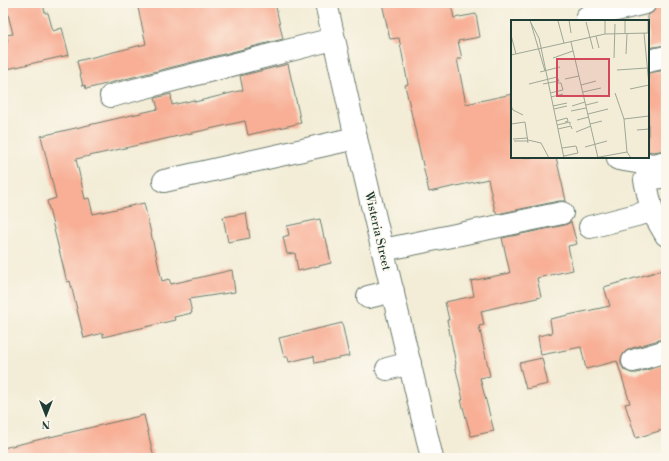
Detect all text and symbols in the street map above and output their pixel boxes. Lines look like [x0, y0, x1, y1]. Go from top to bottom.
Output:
inset map [511, 20, 649, 158]
street label: Wisteria Street [361, 189, 394, 273]
north arrow [26, 395, 66, 435]
text: N [41, 417, 50, 431]

